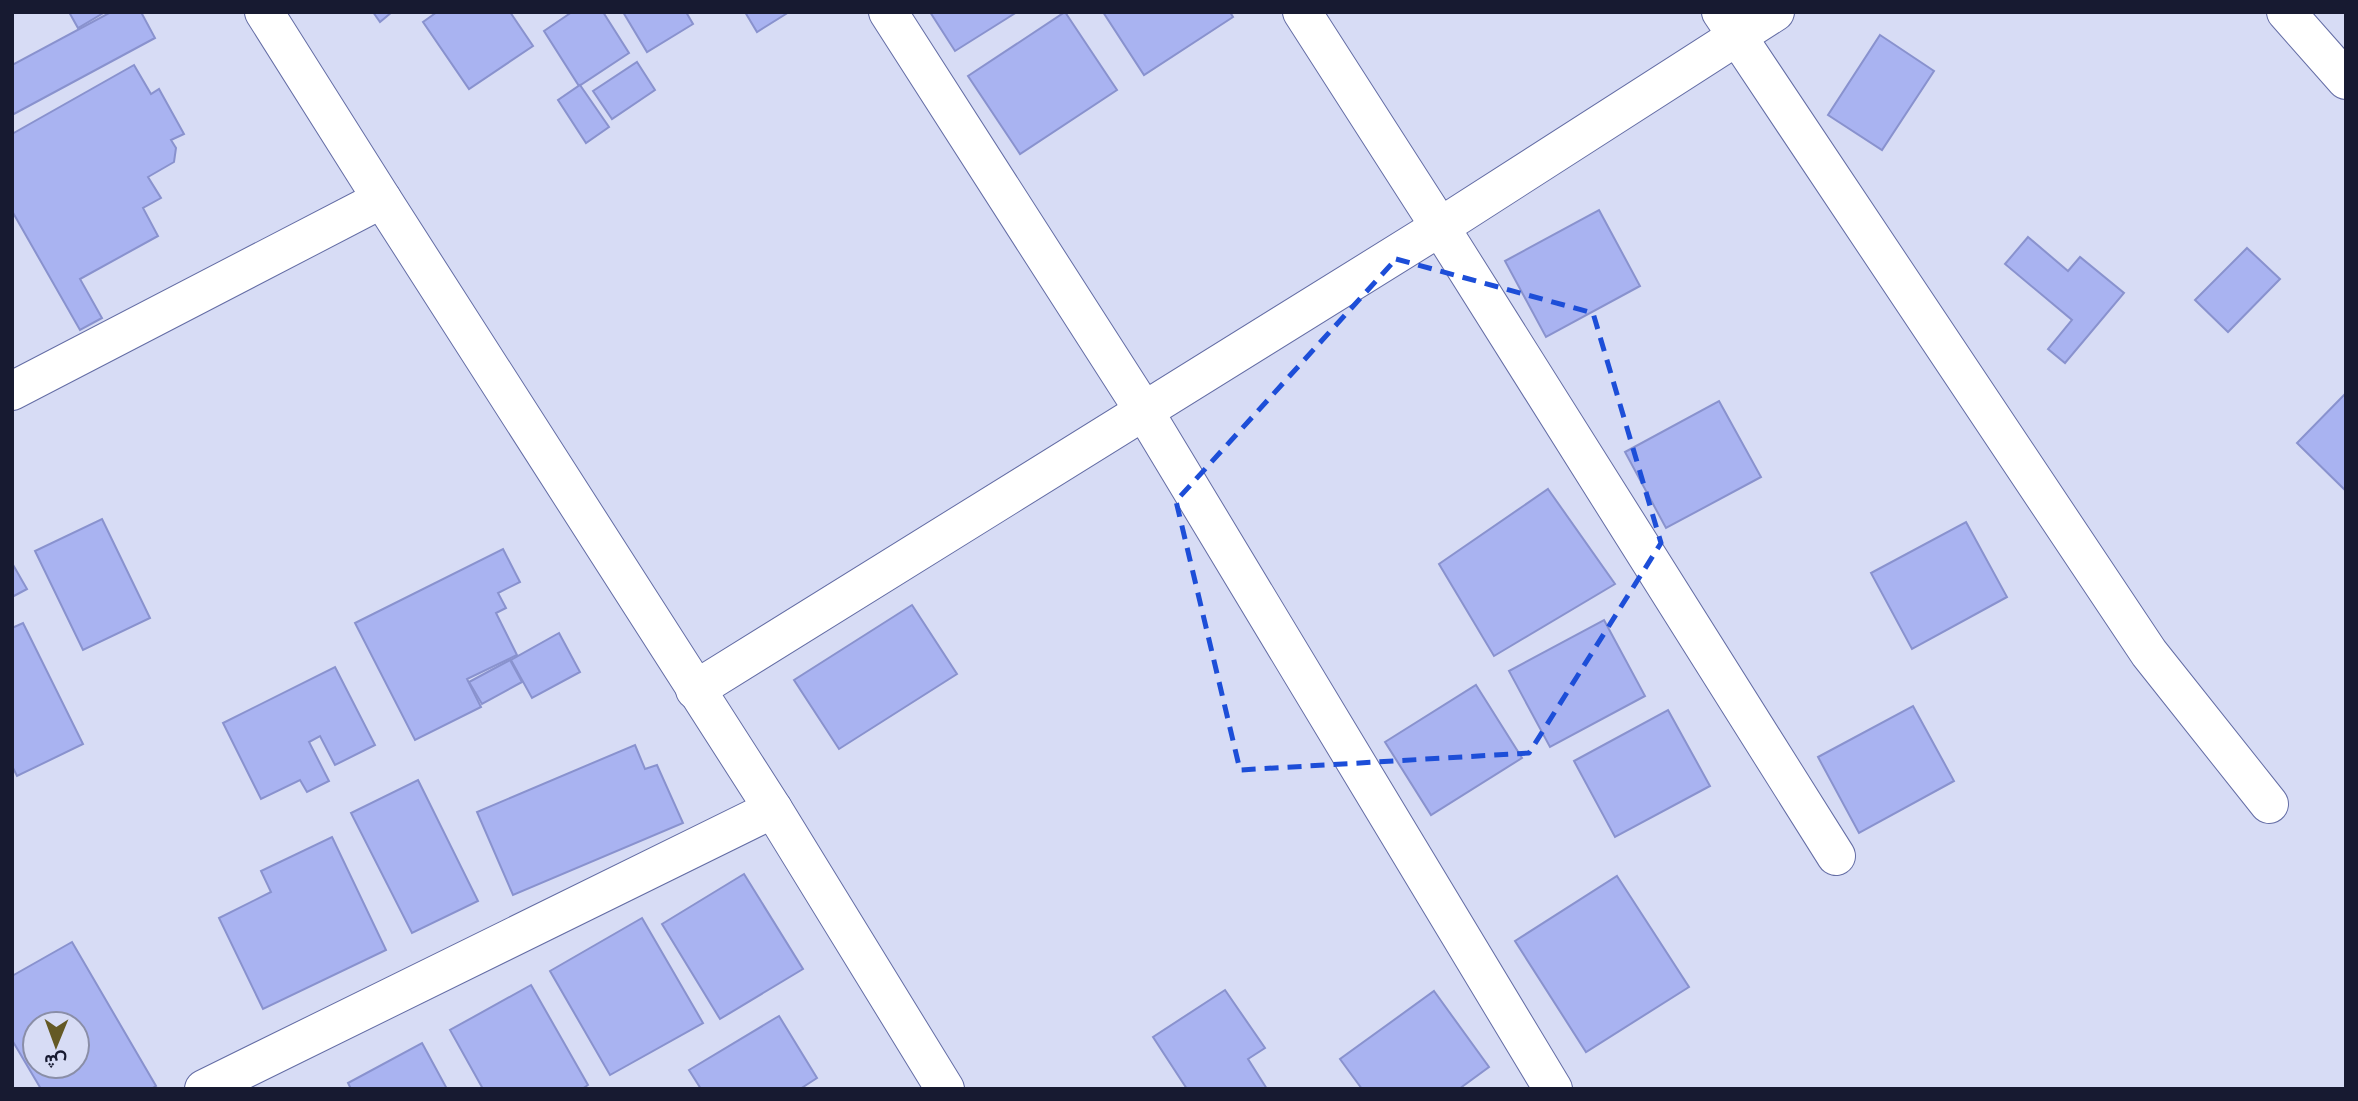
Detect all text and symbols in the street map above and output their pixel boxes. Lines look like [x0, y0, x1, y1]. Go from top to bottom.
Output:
north arrow [21, 1010, 91, 1080]
text: ش [44, 1050, 67, 1072]

